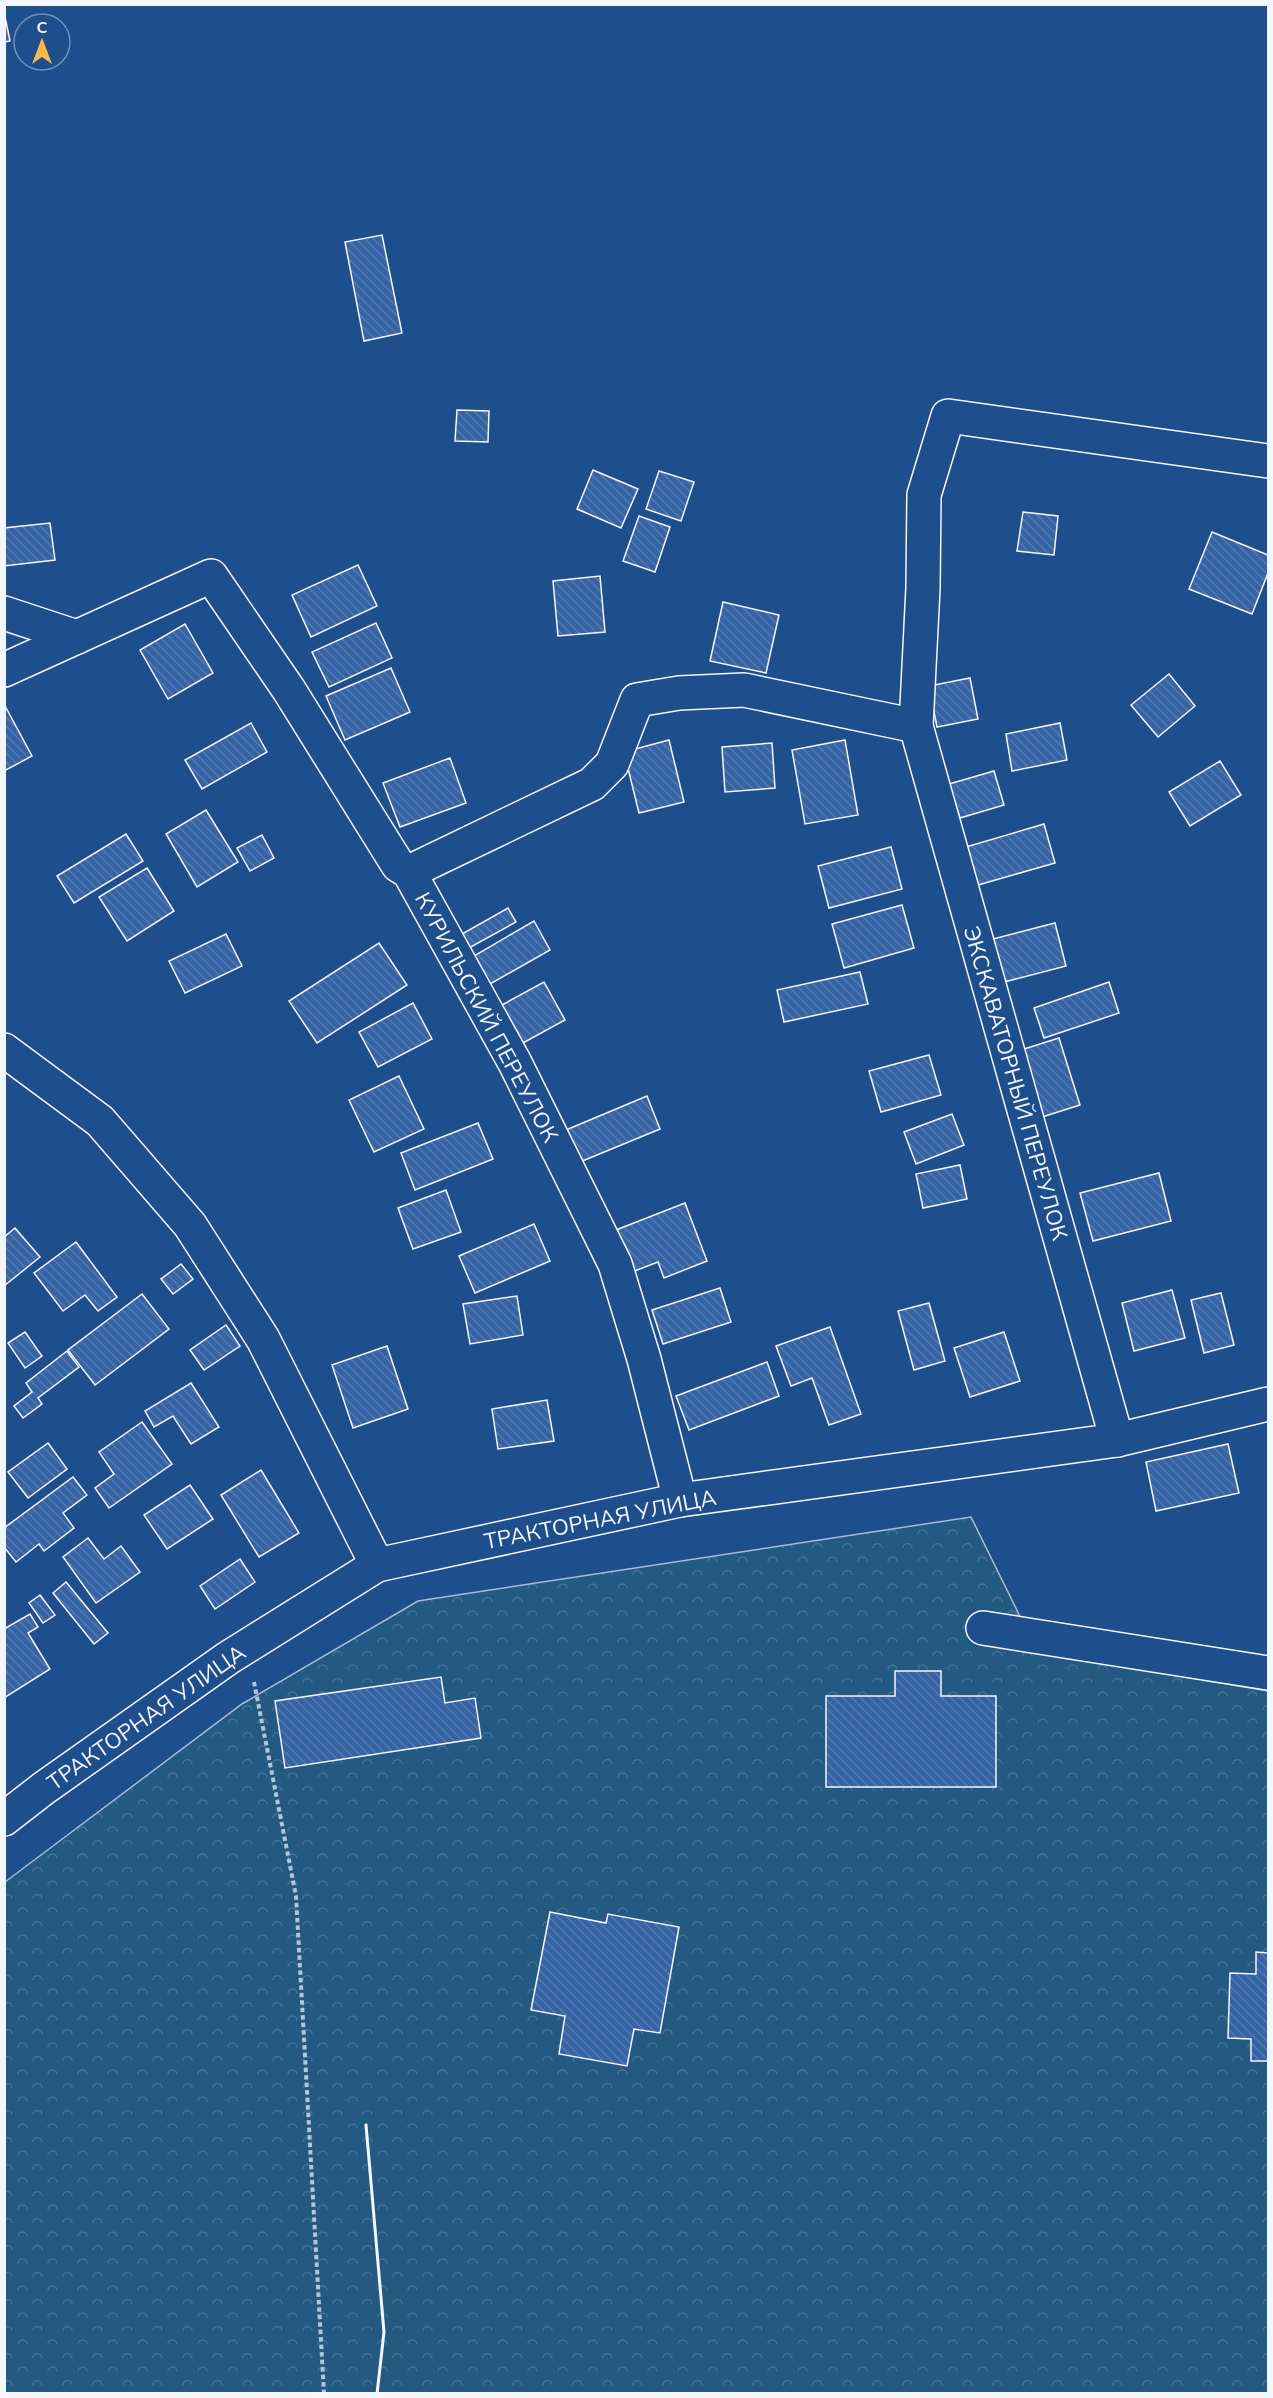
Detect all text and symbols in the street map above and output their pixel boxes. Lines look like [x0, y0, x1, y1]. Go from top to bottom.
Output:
north arrow [12, 12, 72, 72]
text: С [37, 17, 48, 37]
street label: КУРИЛЬСКИЙ ПЕРЕУЛОК [409, 887, 565, 1147]
street label: ЭКСКАВАТОРНЫЙ ПЕРЕУЛОК [958, 923, 1074, 1244]
street label: ТРАКТОРНАЯ УЛИЦА [482, 1483, 718, 1555]
street label: ТРАКТОРНАЯ УЛИЦА [41, 1638, 251, 1796]

